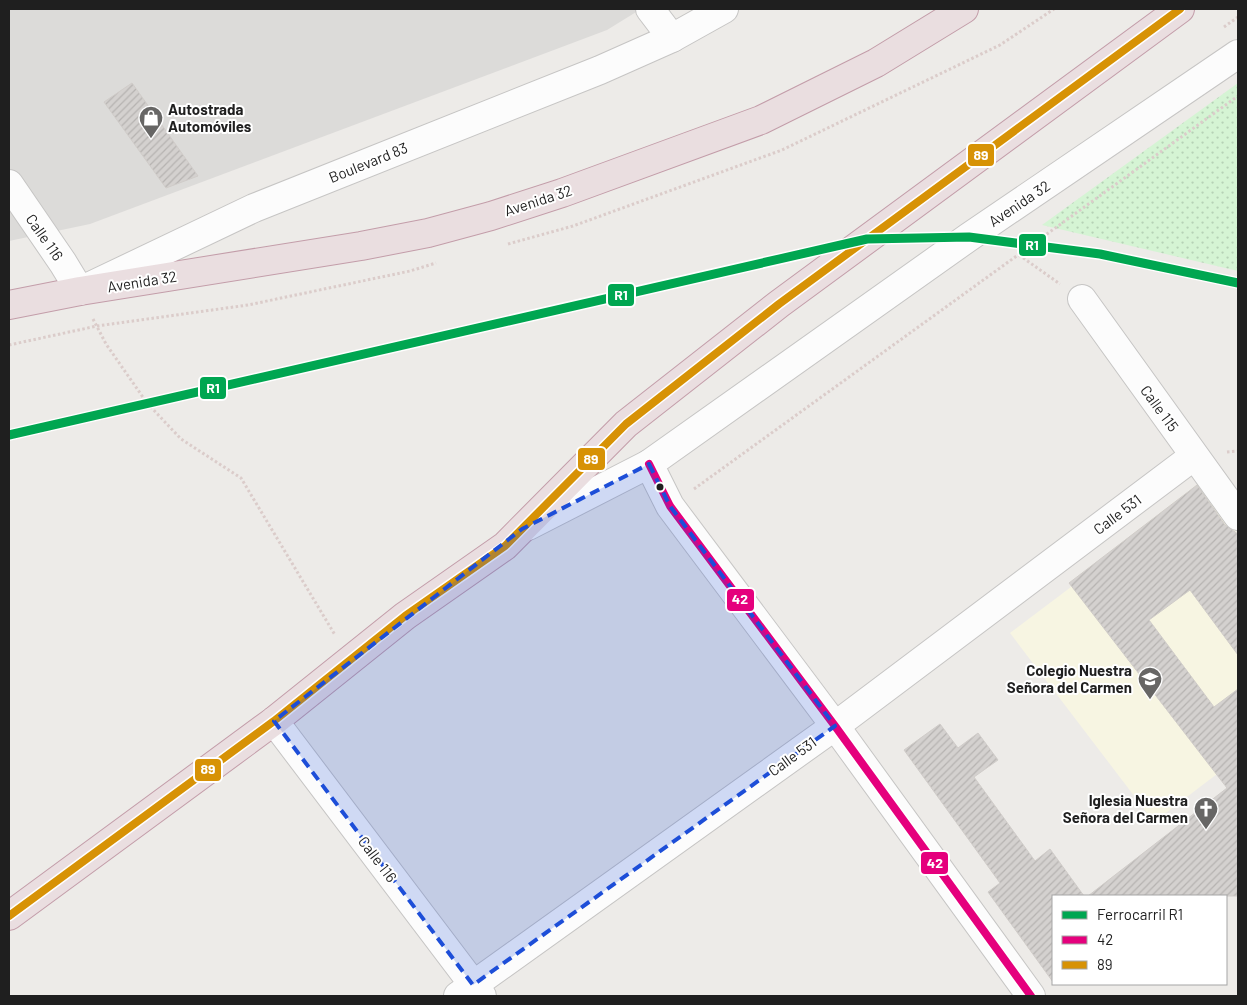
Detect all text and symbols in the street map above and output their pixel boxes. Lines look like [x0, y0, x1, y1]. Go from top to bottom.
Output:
place label: Autostrada Automóviles [168, 100, 252, 135]
shop icon: Autostrada Automóviles [138, 105, 164, 139]
street label: Boulevard 83 [326, 138, 410, 186]
line badge: 89 [967, 143, 995, 167]
text: 89 [973, 146, 989, 163]
street label: Avenida 32 [985, 176, 1053, 230]
street label: Avenida 32 [502, 181, 574, 219]
street label: Calle 116 [22, 210, 68, 264]
line badge: R1 [1018, 233, 1047, 257]
text: R1 [1025, 236, 1039, 253]
street label: Avenida 32 [106, 267, 178, 295]
line badge: R1 [607, 283, 635, 307]
text: R1 [614, 286, 628, 303]
line badge: R1 [199, 376, 227, 400]
text: R1 [206, 379, 220, 396]
street label: Calle 115 [1137, 381, 1183, 435]
line badge: 89 [577, 447, 606, 471]
text: 89 [583, 450, 599, 467]
unlabelled marker [655, 482, 665, 492]
street label: Calle 531 [1090, 490, 1144, 538]
line badge: 42 [726, 588, 755, 612]
text: 42 [732, 590, 748, 607]
place label: Colegio Nuestra Señora del Carmen [1007, 661, 1132, 696]
school or university icon: Colegio Nuestra Señora del Carmen [1137, 666, 1163, 700]
street label: Calle 531 [764, 733, 820, 779]
line badge: 89 [194, 758, 222, 782]
text: 89 [200, 760, 216, 777]
place label: Iglesia Nuestra Señora del Carmen [1063, 791, 1188, 826]
church icon: Iglesia Nuestra Señora del Carmen [1193, 796, 1219, 830]
street label: Calle 116 [355, 832, 401, 886]
line badge: 42 [920, 851, 949, 875]
text: 42 [927, 854, 943, 871]
legend [1052, 895, 1227, 985]
text: Ferrocarril R1 [1097, 905, 1183, 923]
text: 42 [1097, 930, 1113, 948]
text: 89 [1097, 955, 1113, 973]

